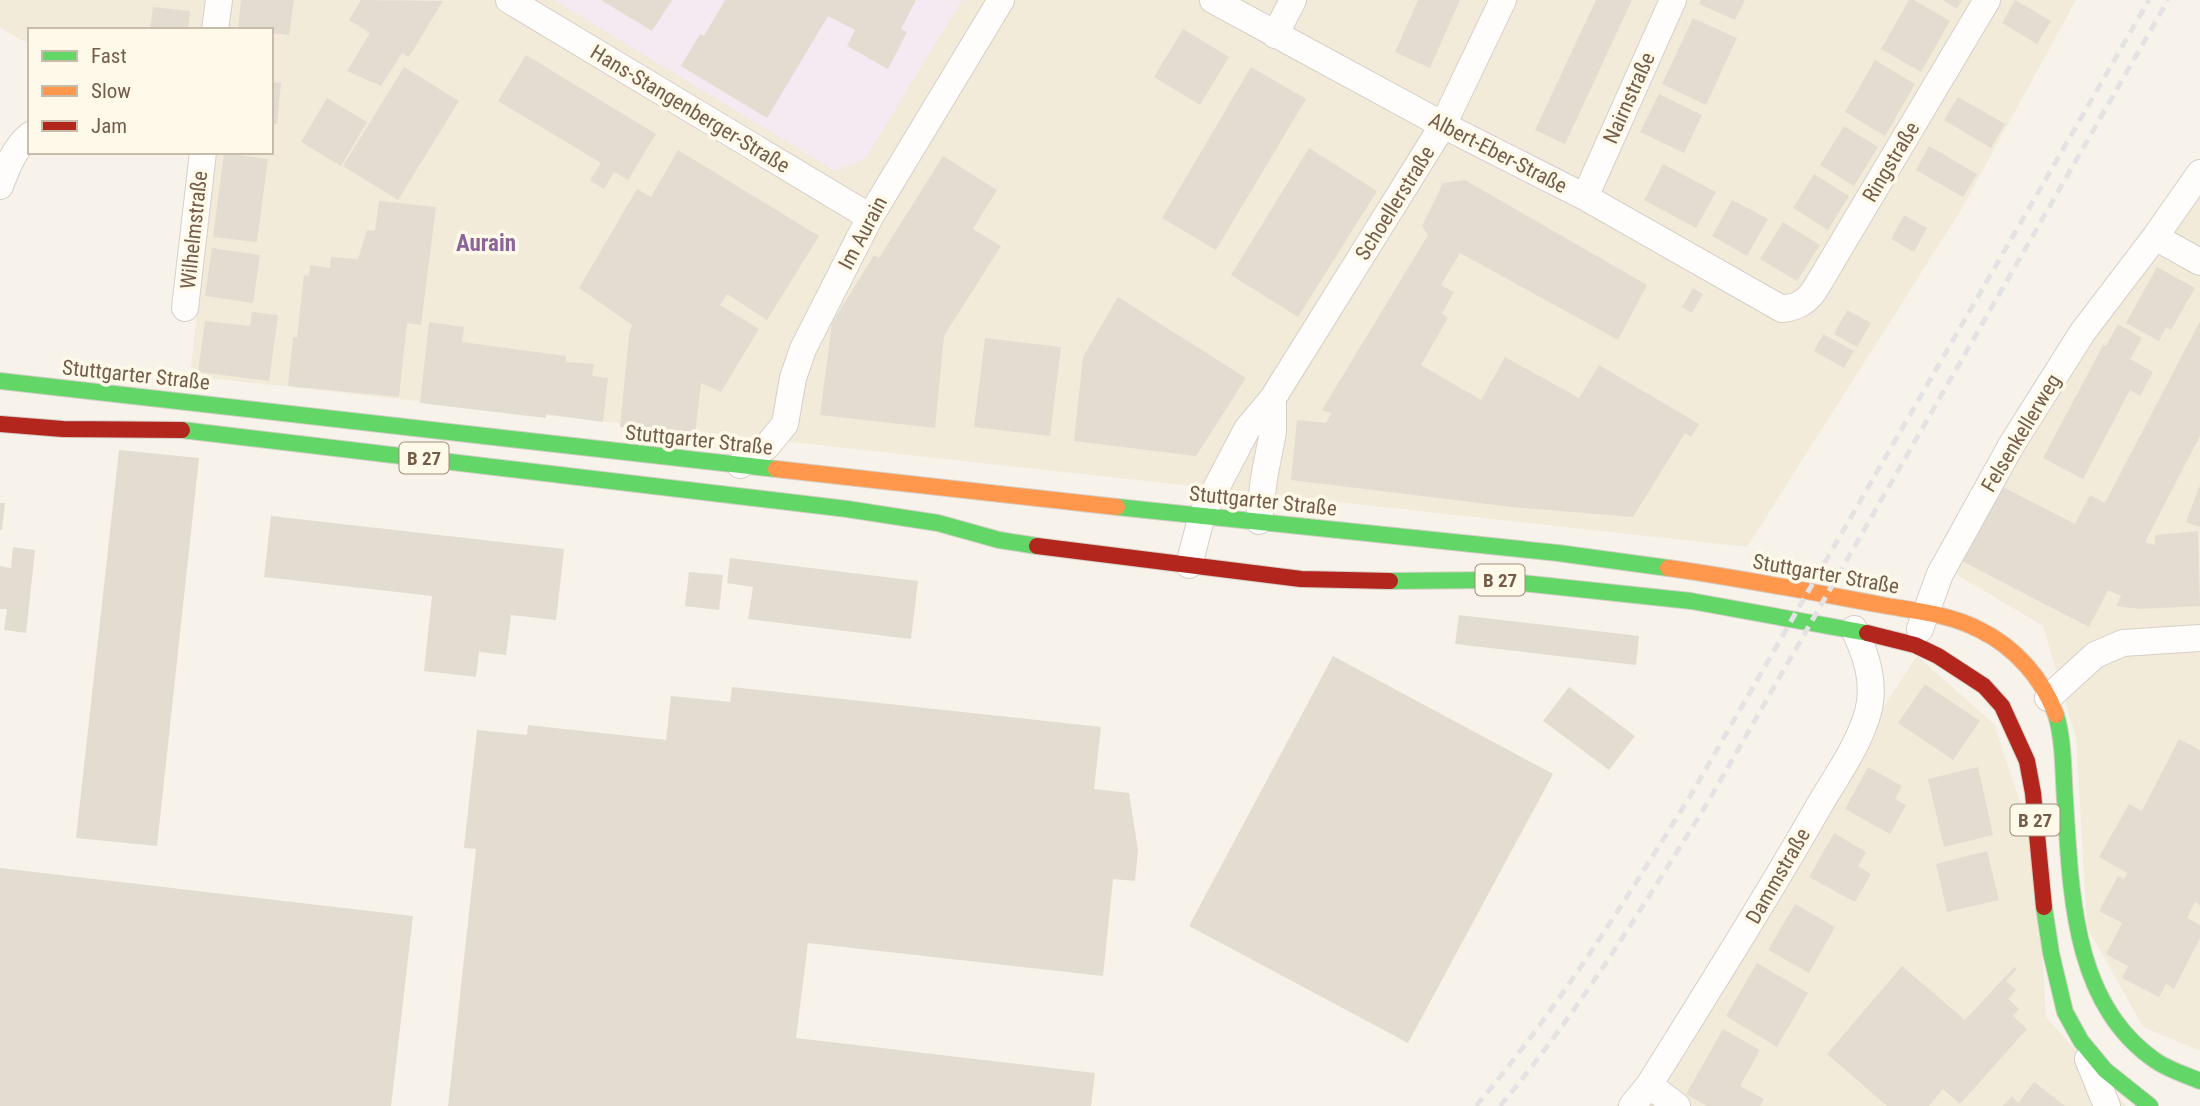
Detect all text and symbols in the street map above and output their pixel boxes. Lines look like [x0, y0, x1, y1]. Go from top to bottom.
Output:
legend [28, 28, 273, 154]
street label: Hans-Stangenberger-Straße [586, 40, 794, 178]
text: Fast [91, 44, 127, 68]
street label: Nairnstraße [1598, 49, 1660, 147]
text: Slow [91, 79, 131, 103]
street label: Albert-Eber-Straße [1425, 108, 1571, 198]
text: Jam [91, 114, 127, 138]
street label: Ringstraße [1858, 117, 1924, 206]
street label: Schoellerstraße [1350, 142, 1440, 264]
street label: Wilhelmstraße [176, 169, 212, 290]
street label: Im Aurain [834, 192, 892, 274]
district label: Aurain [456, 230, 516, 257]
street label: Stuttgarter Straße [61, 355, 211, 395]
street label: Felsenkellerweg [1976, 370, 2066, 496]
street label: Stuttgarter Straße [624, 420, 774, 460]
road number: B 27 [400, 442, 448, 474]
street label: Stuttgarter Straße [1188, 481, 1338, 521]
street label: Stuttgarter Straße [1751, 549, 1901, 599]
road number: B 27 [1476, 565, 1524, 596]
road number: B 27 [2010, 804, 2060, 835]
street label: Dammstraße [1741, 824, 1815, 928]

